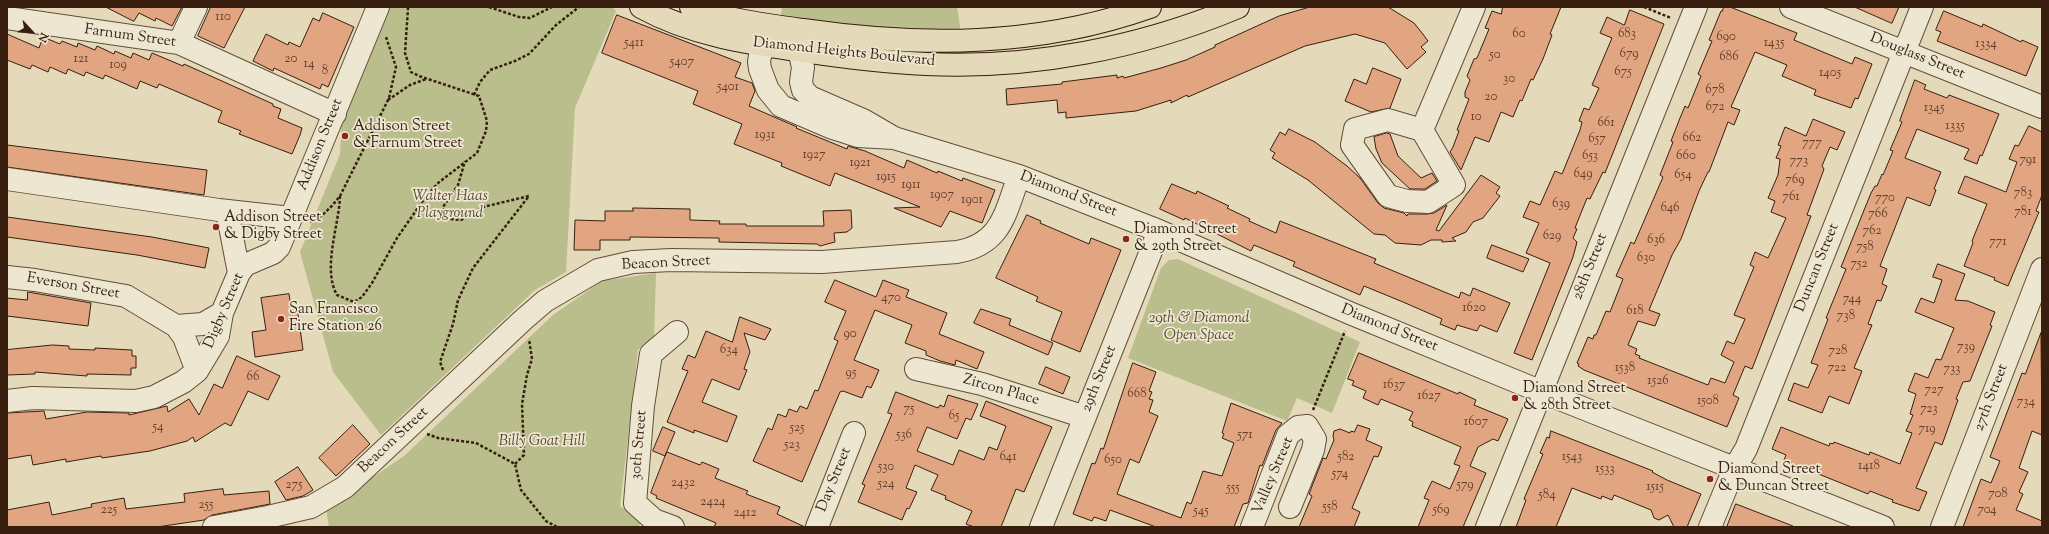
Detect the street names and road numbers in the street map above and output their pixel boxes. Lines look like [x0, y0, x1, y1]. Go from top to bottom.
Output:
street label: Farnum Street [83, 22, 177, 52]
street label: Douglass Street [1867, 30, 1967, 84]
street label: Diamond Heights Boulevard [752, 34, 936, 72]
street label: Addison Street [294, 96, 348, 194]
street label: Diamond Street [1017, 168, 1119, 222]
street label: Duncan Street [1792, 221, 1844, 315]
street label: 28th Street [1569, 231, 1613, 303]
street label: Beacon Street [621, 253, 711, 275]
street label: Everson Street [25, 270, 121, 304]
street label: Digby Street [201, 270, 249, 352]
street label: Diamond Street [1338, 301, 1440, 357]
street label: 29th Street [1079, 343, 1121, 415]
street label: 27th Street [1971, 362, 2013, 434]
street label: Zircon Place [961, 372, 1041, 410]
street label: Beacon Street [355, 404, 433, 478]
street label: 30th Street [628, 410, 652, 480]
street label: Valley Street [1250, 435, 1298, 517]
street label: Day Street [814, 445, 856, 515]

